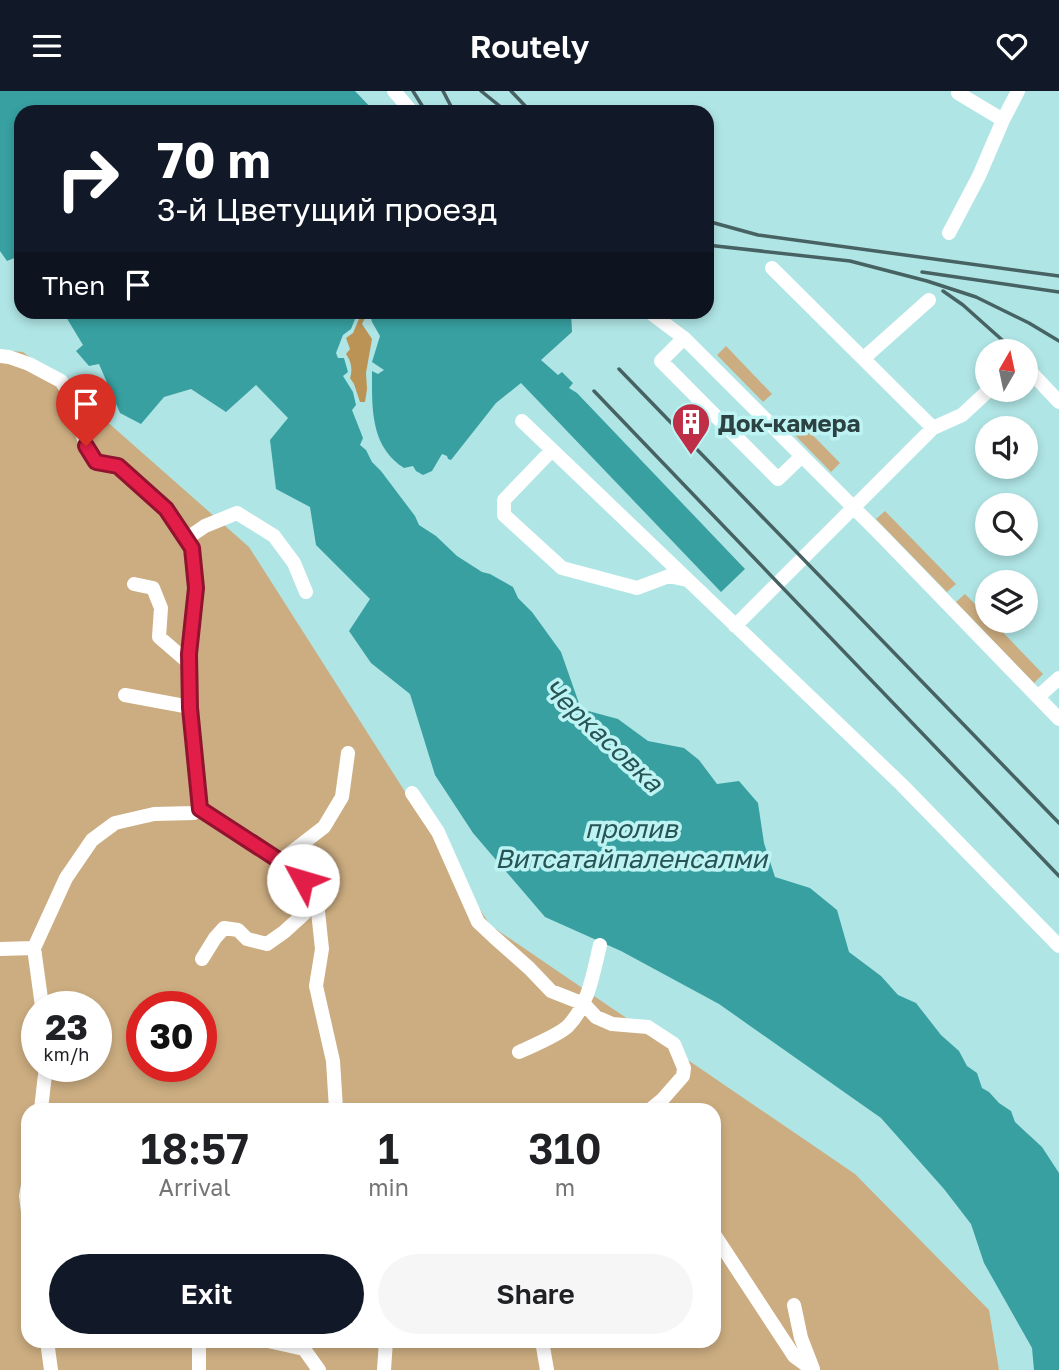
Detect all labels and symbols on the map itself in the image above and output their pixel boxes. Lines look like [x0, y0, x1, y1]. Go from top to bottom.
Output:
north arrow [975, 339, 1038, 403]
pin [56, 374, 116, 446]
building icon: Док-камера [670, 401, 712, 456]
place label: Док-камера [718, 408, 860, 437]
water label: Черкасовка [537, 672, 670, 799]
water label: пролив Витсатайпаленсалми [495, 813, 769, 874]
position arrow [266, 843, 340, 917]
speed limit sign: 30 [126, 991, 217, 1082]

